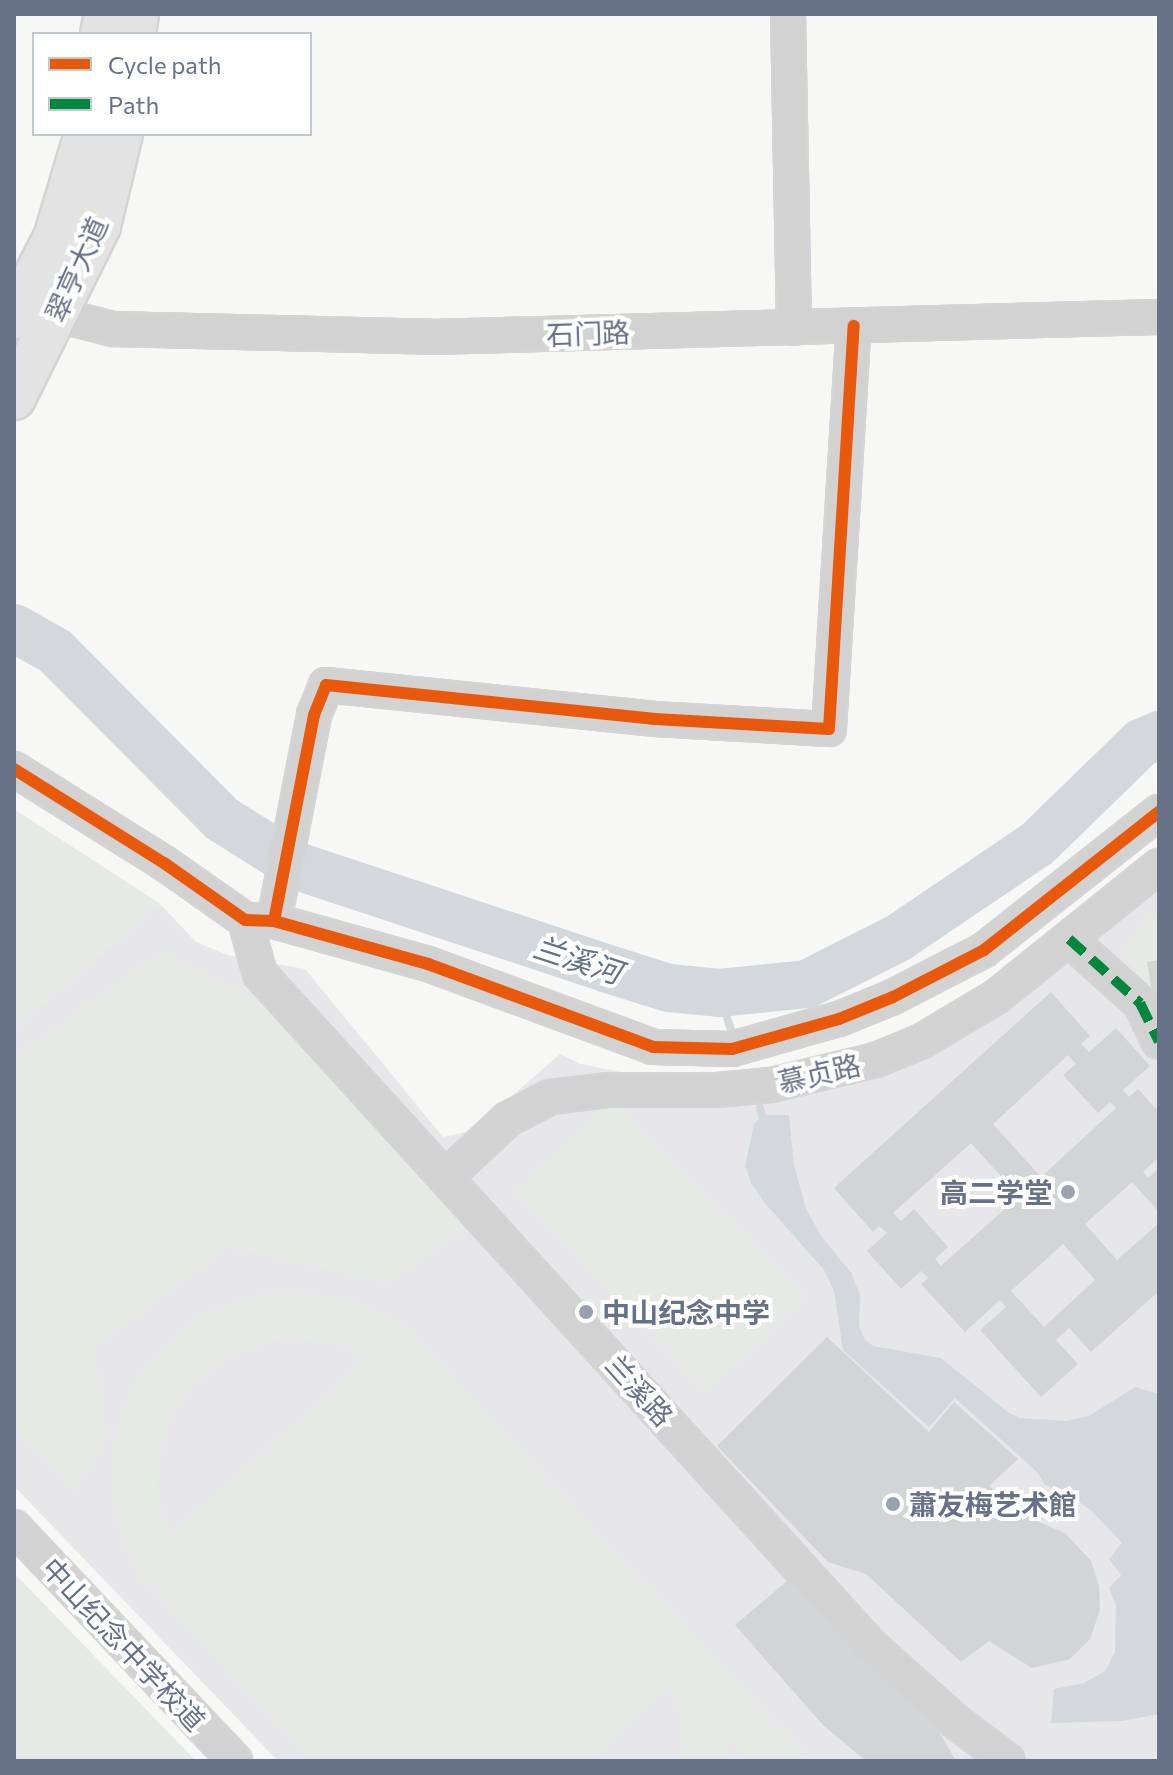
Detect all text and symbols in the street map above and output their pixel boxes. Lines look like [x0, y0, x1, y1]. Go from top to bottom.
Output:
legend [32, 32, 312, 136]
text: Cycle path [108, 50, 222, 79]
text: Path [108, 90, 159, 119]
street label: 翠亨大道 [38, 211, 114, 327]
street label: 石门路 [545, 315, 631, 351]
water label: 兰溪河 [530, 928, 626, 990]
street label: 慕贞路 [774, 1047, 864, 1099]
place label: 高二学堂 [940, 1175, 1052, 1209]
marker: 高二学堂 [1059, 1183, 1077, 1201]
place label: 中山纪念中学 [602, 1295, 770, 1329]
marker: 中山纪念中学 [577, 1303, 595, 1321]
street label: 兰溪路 [599, 1348, 681, 1432]
place label: 蕭友梅艺术館 [909, 1487, 1077, 1521]
marker: 蕭友梅艺术館 [884, 1495, 902, 1513]
street label: 中山纪念中学校道 [35, 1551, 213, 1737]

